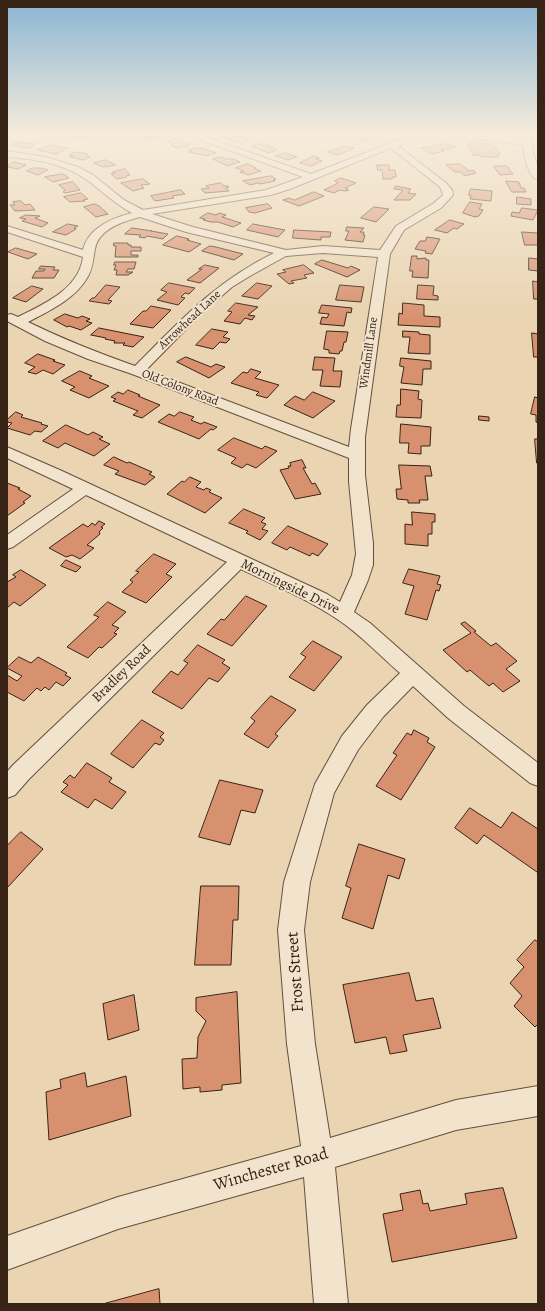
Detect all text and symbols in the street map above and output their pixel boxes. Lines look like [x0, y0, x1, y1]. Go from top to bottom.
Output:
street label: Arrowhead Lane [156, 287, 224, 353]
street label: Windmill Lane [357, 316, 381, 390]
street label: Old Colony Road [139, 367, 221, 409]
street label: Morningside Drive [238, 556, 342, 618]
street label: Bradley Road [89, 642, 155, 706]
street label: Frost Street [283, 931, 309, 1013]
street label: Winchester Road [211, 1144, 331, 1196]

